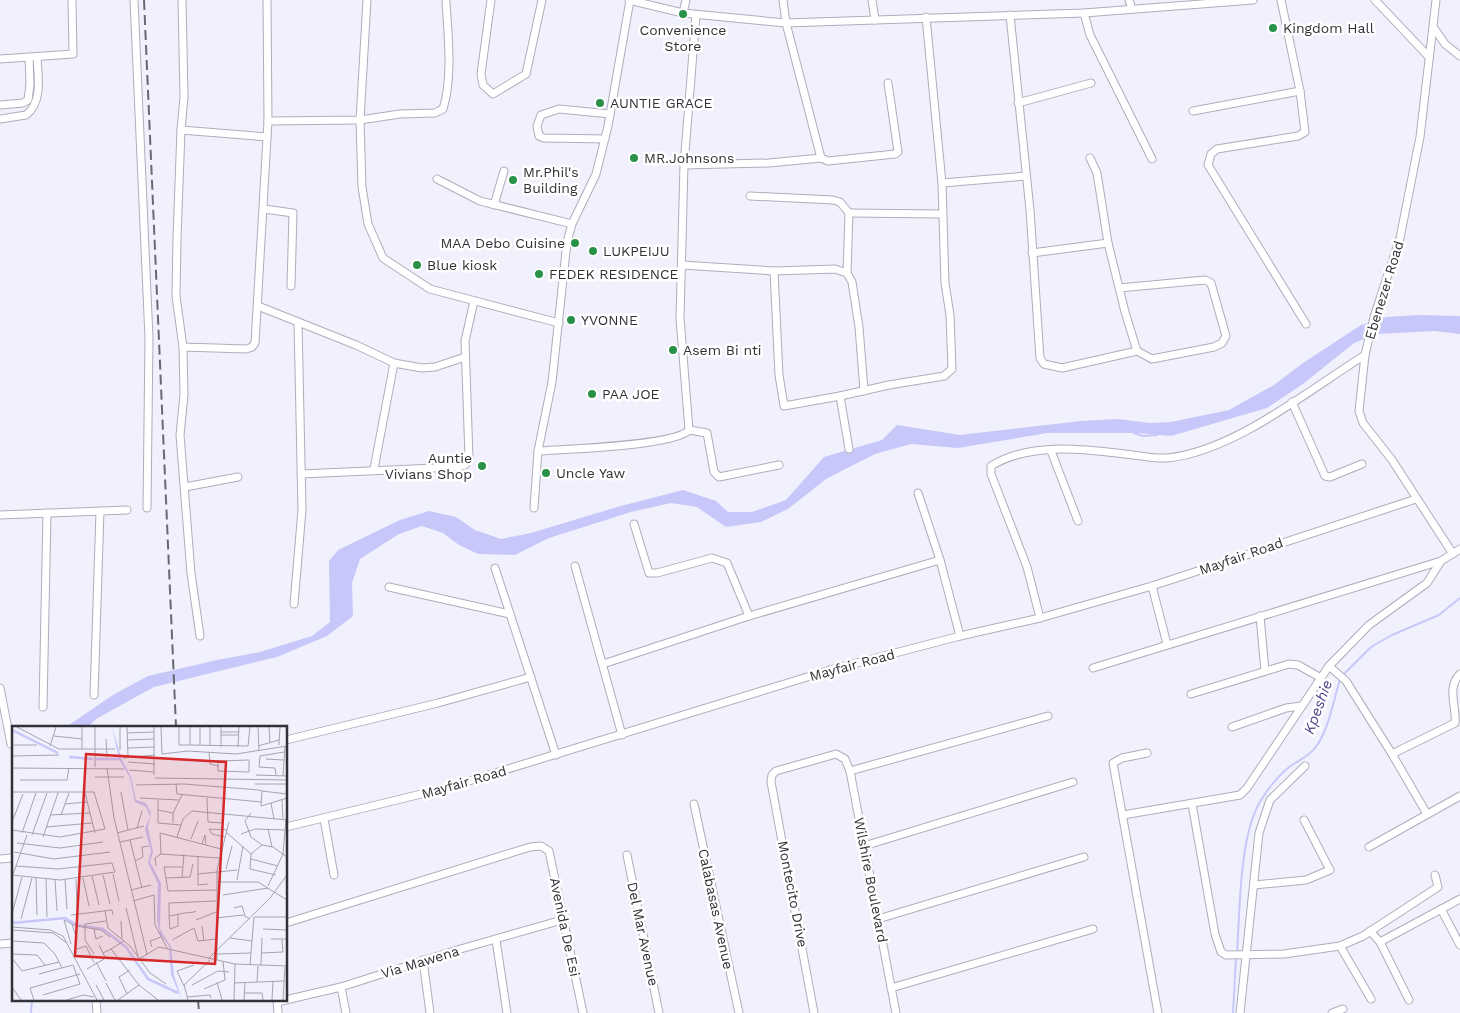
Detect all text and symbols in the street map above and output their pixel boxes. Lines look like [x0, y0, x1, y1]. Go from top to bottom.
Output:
marker: Convenience Store [677, 8, 689, 20]
place label: Kingdom Hall [1283, 20, 1375, 36]
place label: Convenience Store [640, 22, 726, 54]
marker: Kingdom Hall [1267, 22, 1279, 34]
place label: AUNTIE GRACE [610, 95, 712, 111]
marker: AUNTIE GRACE [594, 97, 606, 109]
place label: MR.Johnsons [644, 150, 734, 166]
marker: MR.Johnsons [628, 152, 640, 164]
place label: Mr.Phil's Building [523, 164, 579, 196]
marker: Mr.Phil's Building [507, 174, 519, 186]
place label: MAA Debo Cuisine [440, 235, 565, 251]
marker: MAA Debo Cuisine [569, 237, 581, 249]
street label: Ebenezer Road [1361, 239, 1407, 341]
place label: LUKPEIJU [603, 243, 670, 259]
marker: LUKPEIJU [587, 245, 599, 257]
place label: Blue kiosk [427, 257, 497, 273]
marker: Blue kiosk [411, 259, 423, 271]
place label: FEDEK RESIDENCE [549, 266, 679, 282]
marker: FEDEK RESIDENCE [533, 268, 545, 280]
place label: YVONNE [581, 312, 638, 328]
marker: YVONNE [565, 314, 577, 326]
place label: Asem Bi nti [683, 342, 762, 358]
marker: Asem Bi nti [667, 344, 679, 356]
place label: PAA JOE [602, 386, 660, 402]
marker: PAA JOE [586, 388, 598, 400]
place label: Auntie Vivians Shop [385, 450, 472, 482]
marker: Auntie Vivians Shop [476, 460, 488, 472]
place label: Uncle Yaw [556, 465, 625, 481]
marker: Uncle Yaw [540, 467, 552, 479]
street label: Mayfair Road [1197, 534, 1285, 578]
street label: Mayfair Road [808, 646, 896, 684]
water label: Kpeshie [1300, 677, 1336, 737]
inset map [12, 726, 288, 1000]
street label: Mayfair Road [420, 762, 508, 802]
street label: Wilshire Boulevard [851, 816, 891, 944]
street label: Montecito Drive [775, 839, 811, 949]
street label: Calabasas Avenue [695, 847, 737, 971]
street label: Avenida De Esi [547, 876, 583, 978]
street label: Del Mar Avenue [624, 881, 662, 987]
street label: Via Mawena [379, 942, 461, 981]

